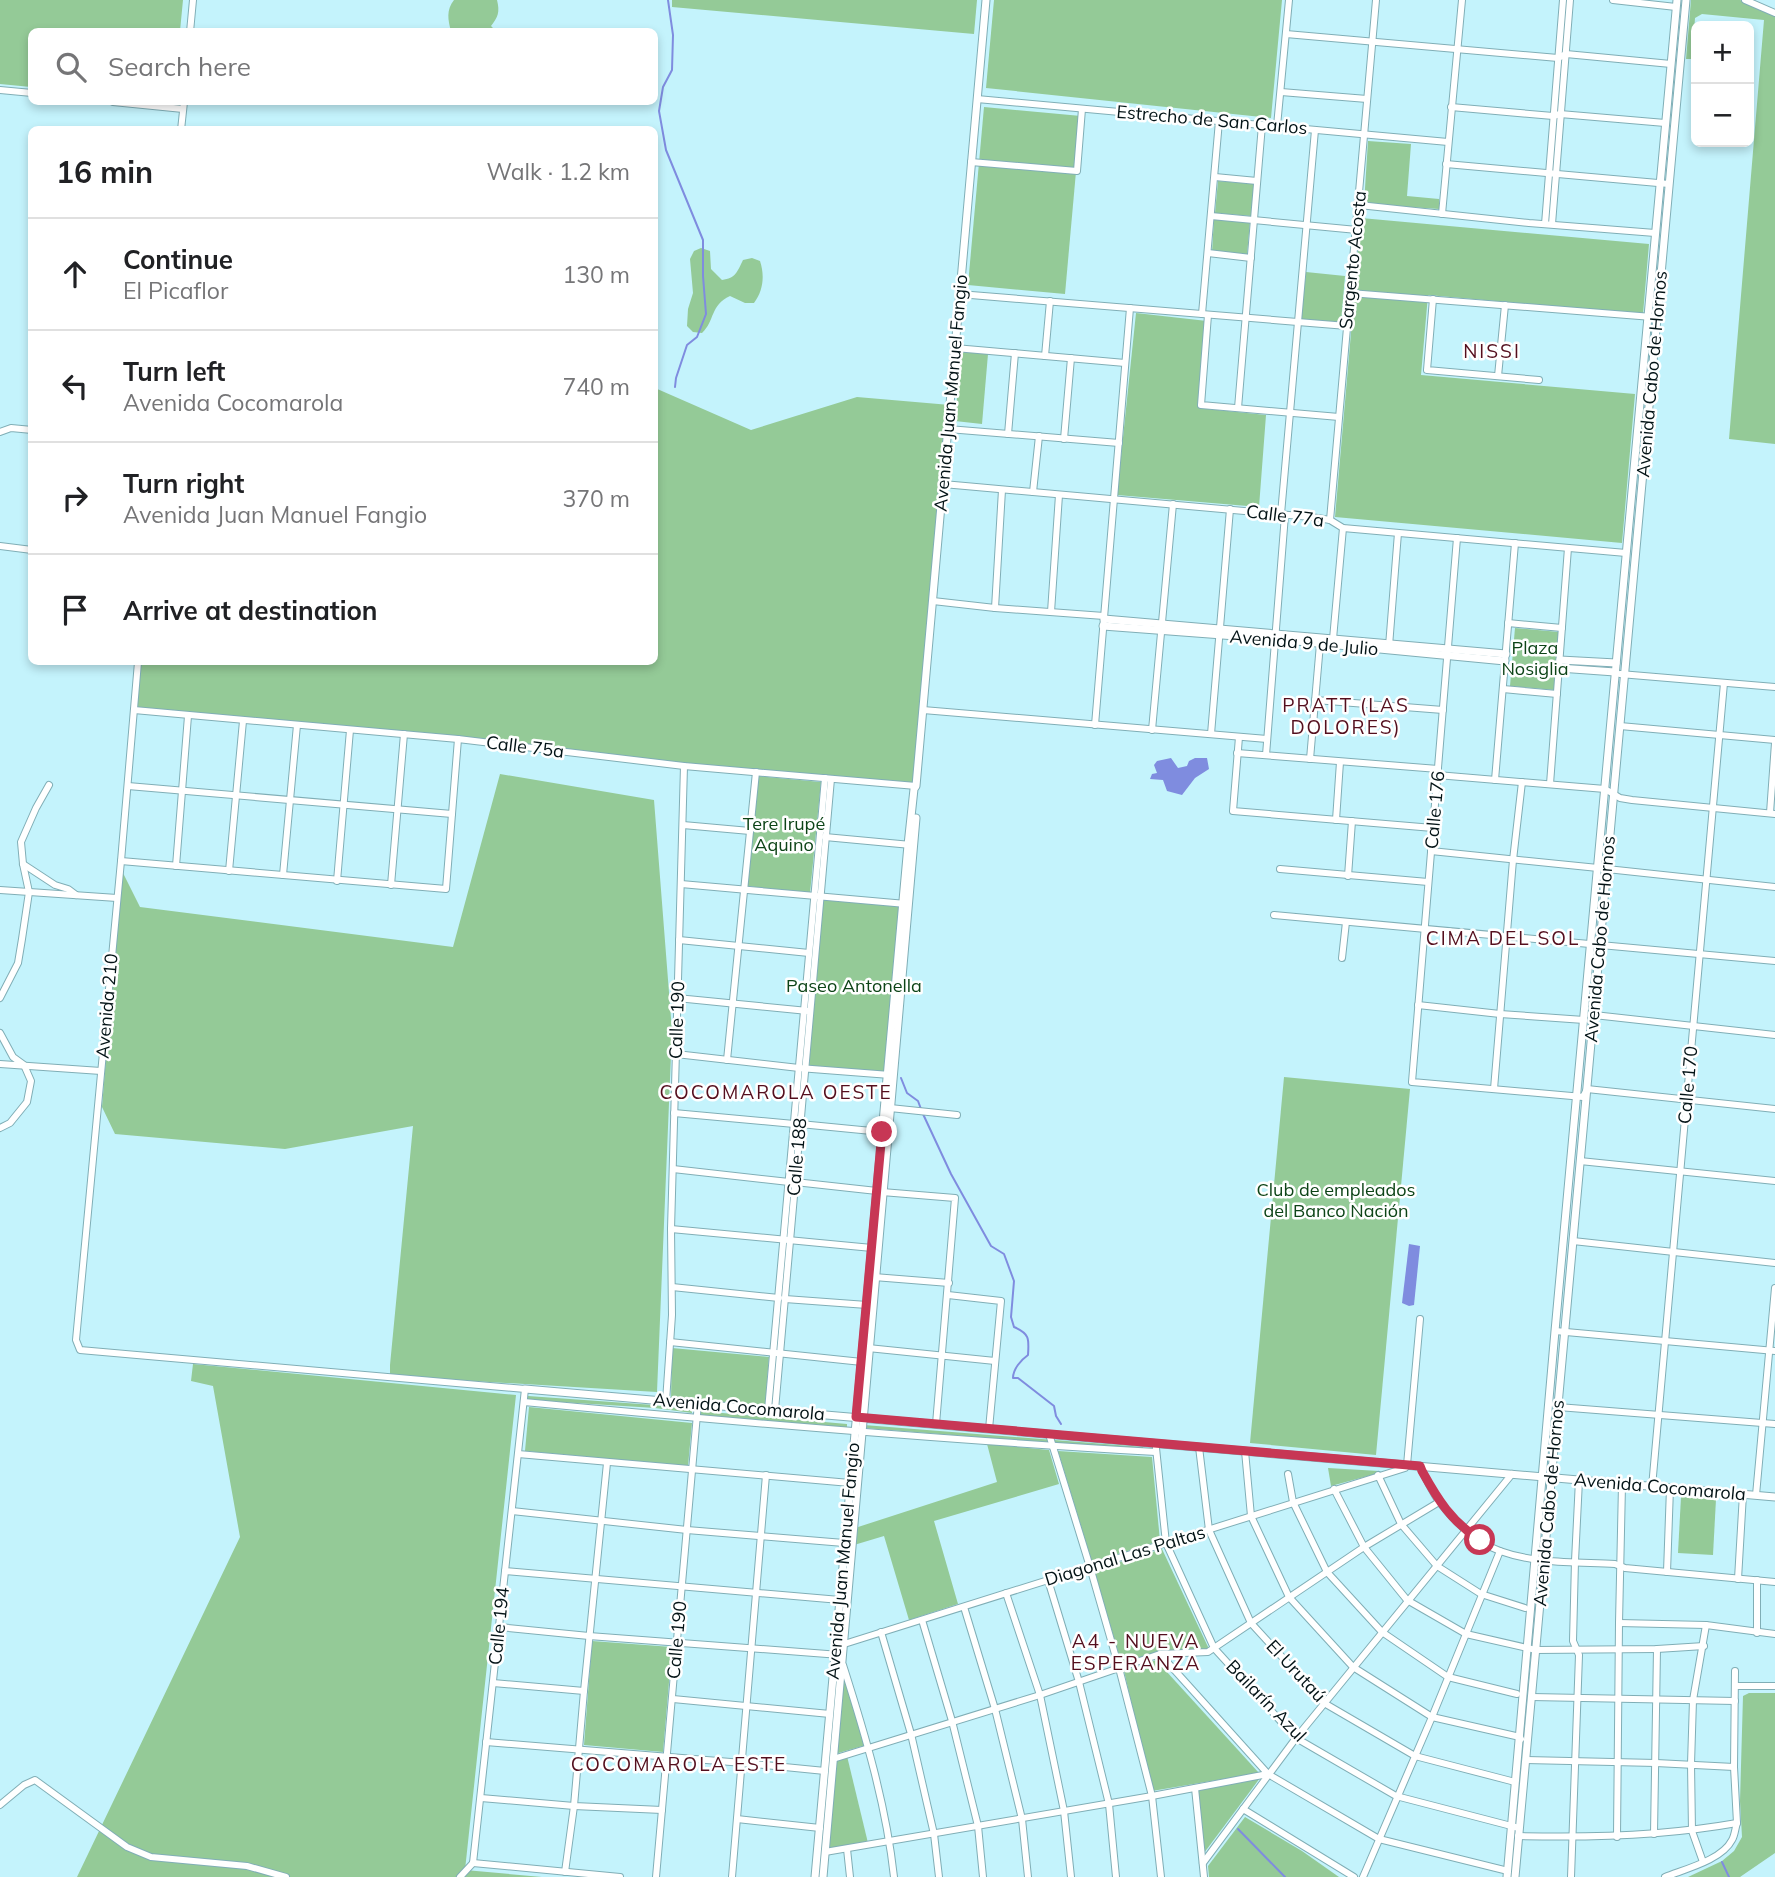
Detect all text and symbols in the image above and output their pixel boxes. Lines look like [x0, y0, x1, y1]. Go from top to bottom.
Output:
map controls [1691, 21, 1754, 147]
button: + [1691, 21, 1754, 84]
search box [28, 28, 658, 105]
icon: search [52, 48, 90, 86]
text: Search here [108, 50, 251, 83]
button: − [1691, 84, 1754, 147]
street label: Estrecho de San Carlos [1116, 100, 1309, 139]
text: 16 min [56, 153, 153, 191]
text: Walk · 1.2 km [486, 157, 630, 186]
street label: Sargento Acosta [1334, 190, 1371, 330]
text: Continue [123, 243, 233, 276]
icon: ahead [56, 255, 94, 293]
text: 130 m [562, 260, 630, 289]
street label: Avenida Cabo de Hornos [1631, 270, 1672, 478]
street label: Avenida Juan Manuel Fangio [929, 273, 972, 512]
text: El Picaflor [123, 276, 228, 305]
district label: NISSI [1463, 339, 1521, 363]
text: Turn left [123, 355, 225, 388]
icon: left [56, 367, 94, 405]
text: 740 m [562, 372, 630, 401]
text: Avenida Cocomarola [123, 388, 343, 417]
text: Turn right [123, 467, 244, 500]
icon: right [56, 479, 94, 517]
text: 370 m [562, 484, 630, 513]
street label: Calle 77a [1245, 499, 1325, 532]
text: Avenida Juan Manuel Fangio [123, 500, 427, 529]
icon: arrive [56, 591, 94, 629]
text: Arrive at destination [123, 594, 378, 627]
street label: Avenida 9 de Julio [1229, 625, 1379, 660]
park label: Plaza Nosiglia [1501, 636, 1569, 680]
district label: PRATT (LAS DOLORES) [1282, 693, 1410, 739]
street label: Calle 75a [485, 730, 565, 763]
street label: Calle 176 [1420, 770, 1449, 850]
park label: Tere Irupé Aquino [743, 812, 825, 856]
street label: Avenida Cabo de Hornos [1579, 835, 1620, 1043]
district label: CIMA DEL SOL [1426, 926, 1580, 950]
street label: Avenida 210 [90, 952, 123, 1060]
park label: Paseo Antonella [786, 974, 922, 997]
street label: Calle 190 [664, 980, 689, 1060]
street label: Calle 170 [1673, 1045, 1702, 1125]
district label: COCOMAROLA OESTE [659, 1080, 893, 1104]
route end [866, 1116, 897, 1147]
street label: Calle 188 [782, 1117, 811, 1197]
park label: Club de empleados del Banco Nación [1256, 1178, 1416, 1222]
street label: Avenida Cocomarola [652, 1388, 826, 1425]
street label: Avenida Cabo de Hornos [1528, 1399, 1569, 1607]
street label: Avenida Juan Manuel Fangio [821, 1441, 864, 1680]
street label: Avenida Cocomarola [1573, 1468, 1747, 1505]
street label: Diagonal Las Paltas [1042, 1520, 1208, 1591]
route start [1464, 1524, 1495, 1555]
street label: Calle 194 [483, 1586, 514, 1666]
street label: Calle 190 [662, 1600, 691, 1680]
district label: A4 - NUEVA ESPERANZA [1071, 1629, 1201, 1675]
street label: El Urutaú [1262, 1635, 1331, 1707]
street label: Bailarín Azul [1221, 1655, 1311, 1747]
district label: COCOMAROLA ESTE [571, 1752, 787, 1776]

